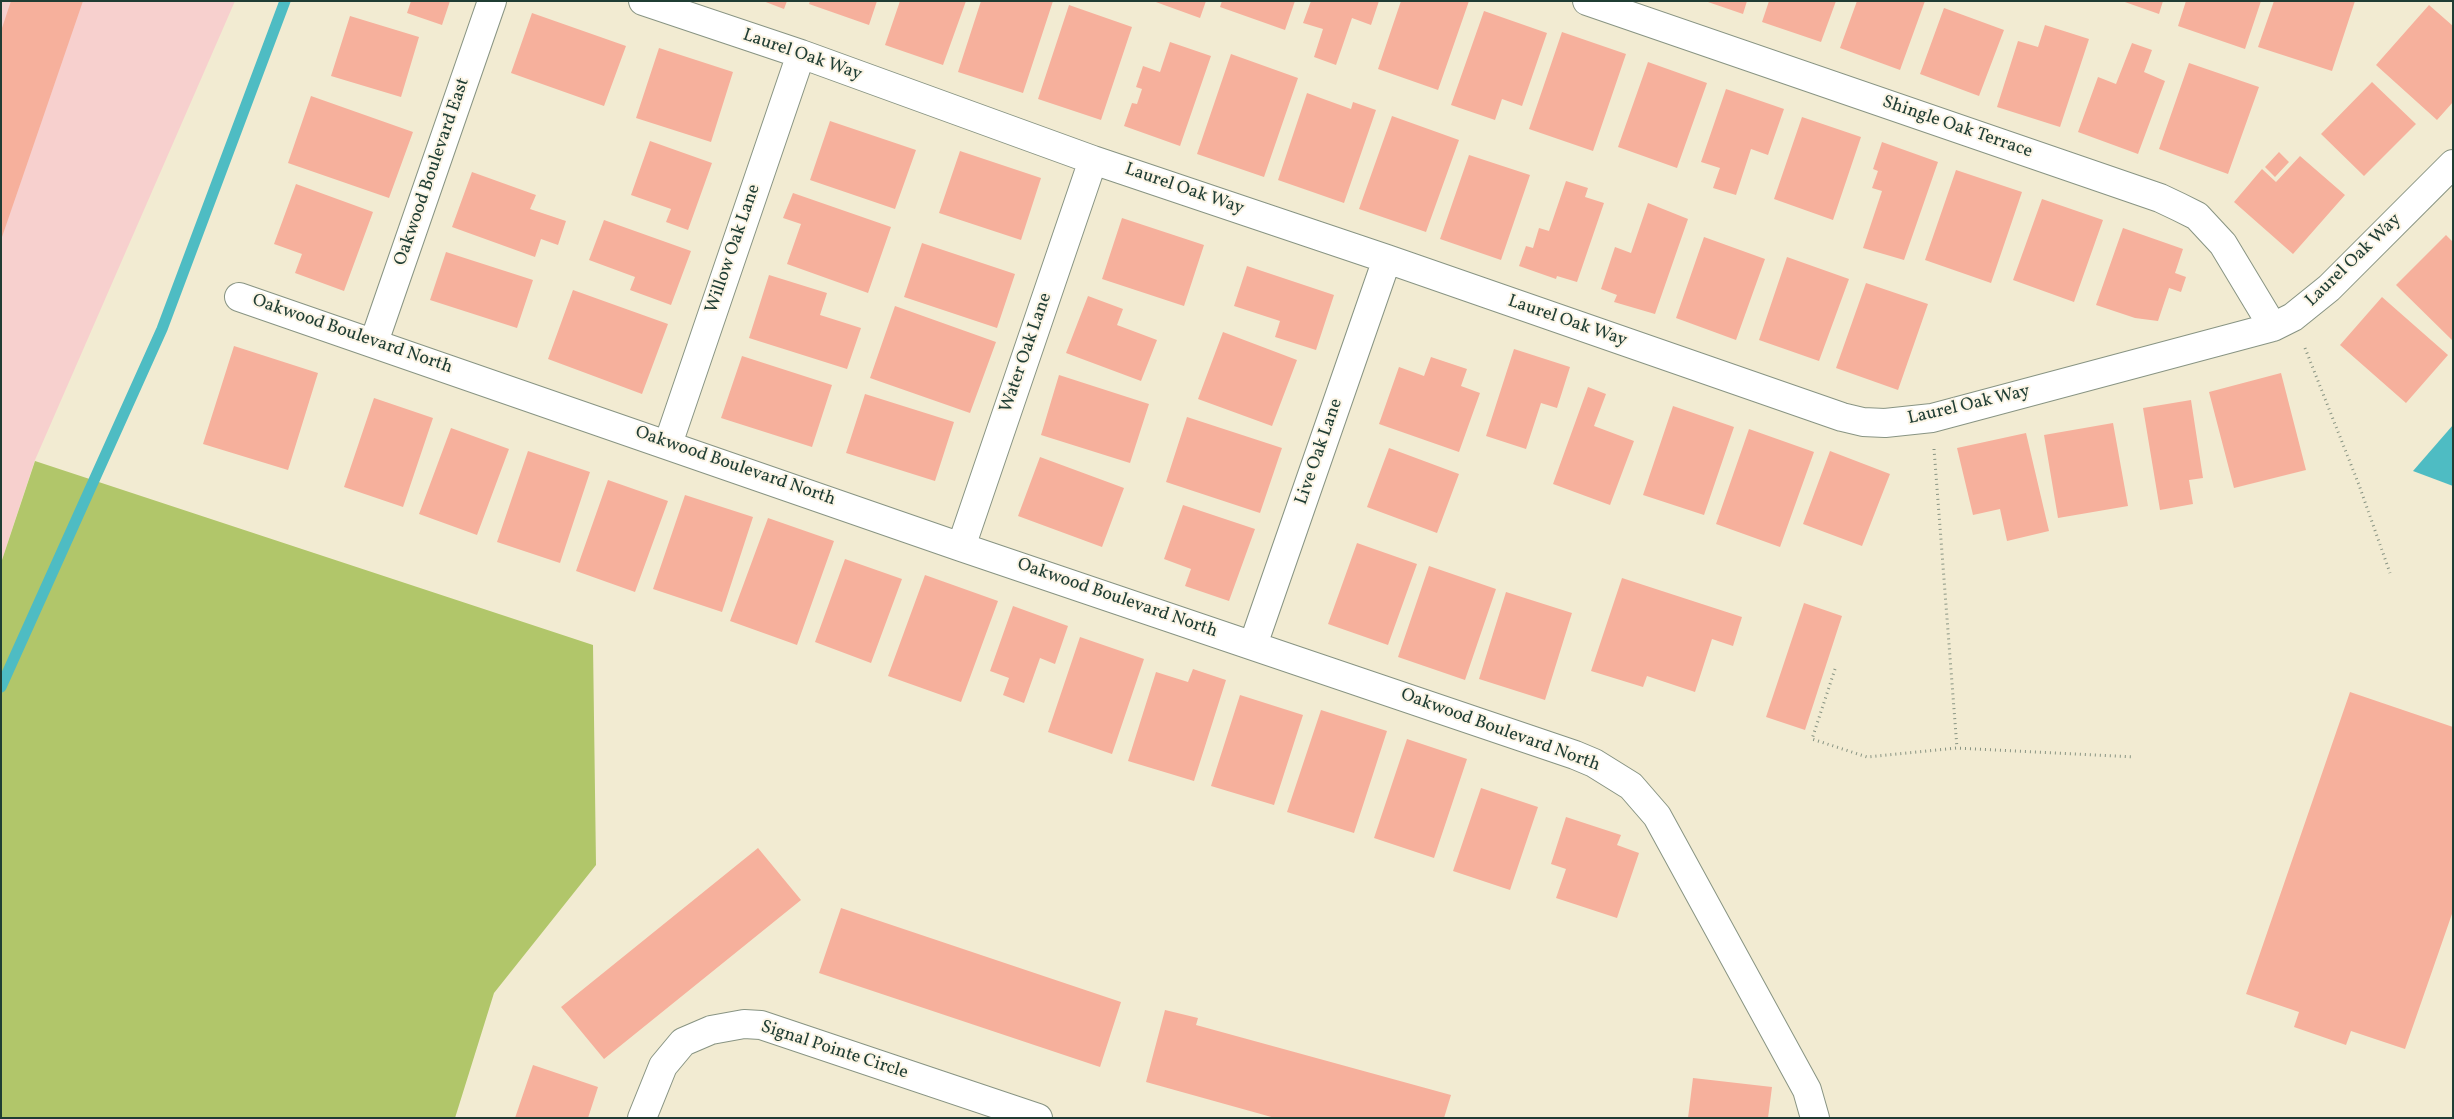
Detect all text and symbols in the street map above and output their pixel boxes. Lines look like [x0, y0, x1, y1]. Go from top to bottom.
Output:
street label: Laurel Oak Way [740, 25, 864, 87]
street label: Oakwood Boulevard East [391, 75, 475, 269]
street label: Shingle Oak Terrace [1879, 92, 2035, 164]
street label: Laurel Oak Way [1122, 159, 1246, 221]
street label: Willow Oak Lane [702, 182, 766, 316]
street label: Laurel Oak Way [2302, 210, 2406, 312]
street label: Water Oak Lane [996, 290, 1058, 416]
street label: Oakwood Boulevard North [249, 291, 455, 379]
street label: Laurel Oak Way [1505, 291, 1629, 353]
street label: Laurel Oak Way [1906, 381, 2032, 431]
street label: Live Oak Lane [1292, 396, 1348, 508]
street label: Oakwood Boulevard North [632, 423, 838, 511]
street label: Oakwood Boulevard North [1014, 555, 1220, 643]
street label: Oakwood Boulevard North [1397, 685, 1603, 777]
street label: Signal Pointe Circle [758, 1017, 910, 1085]

